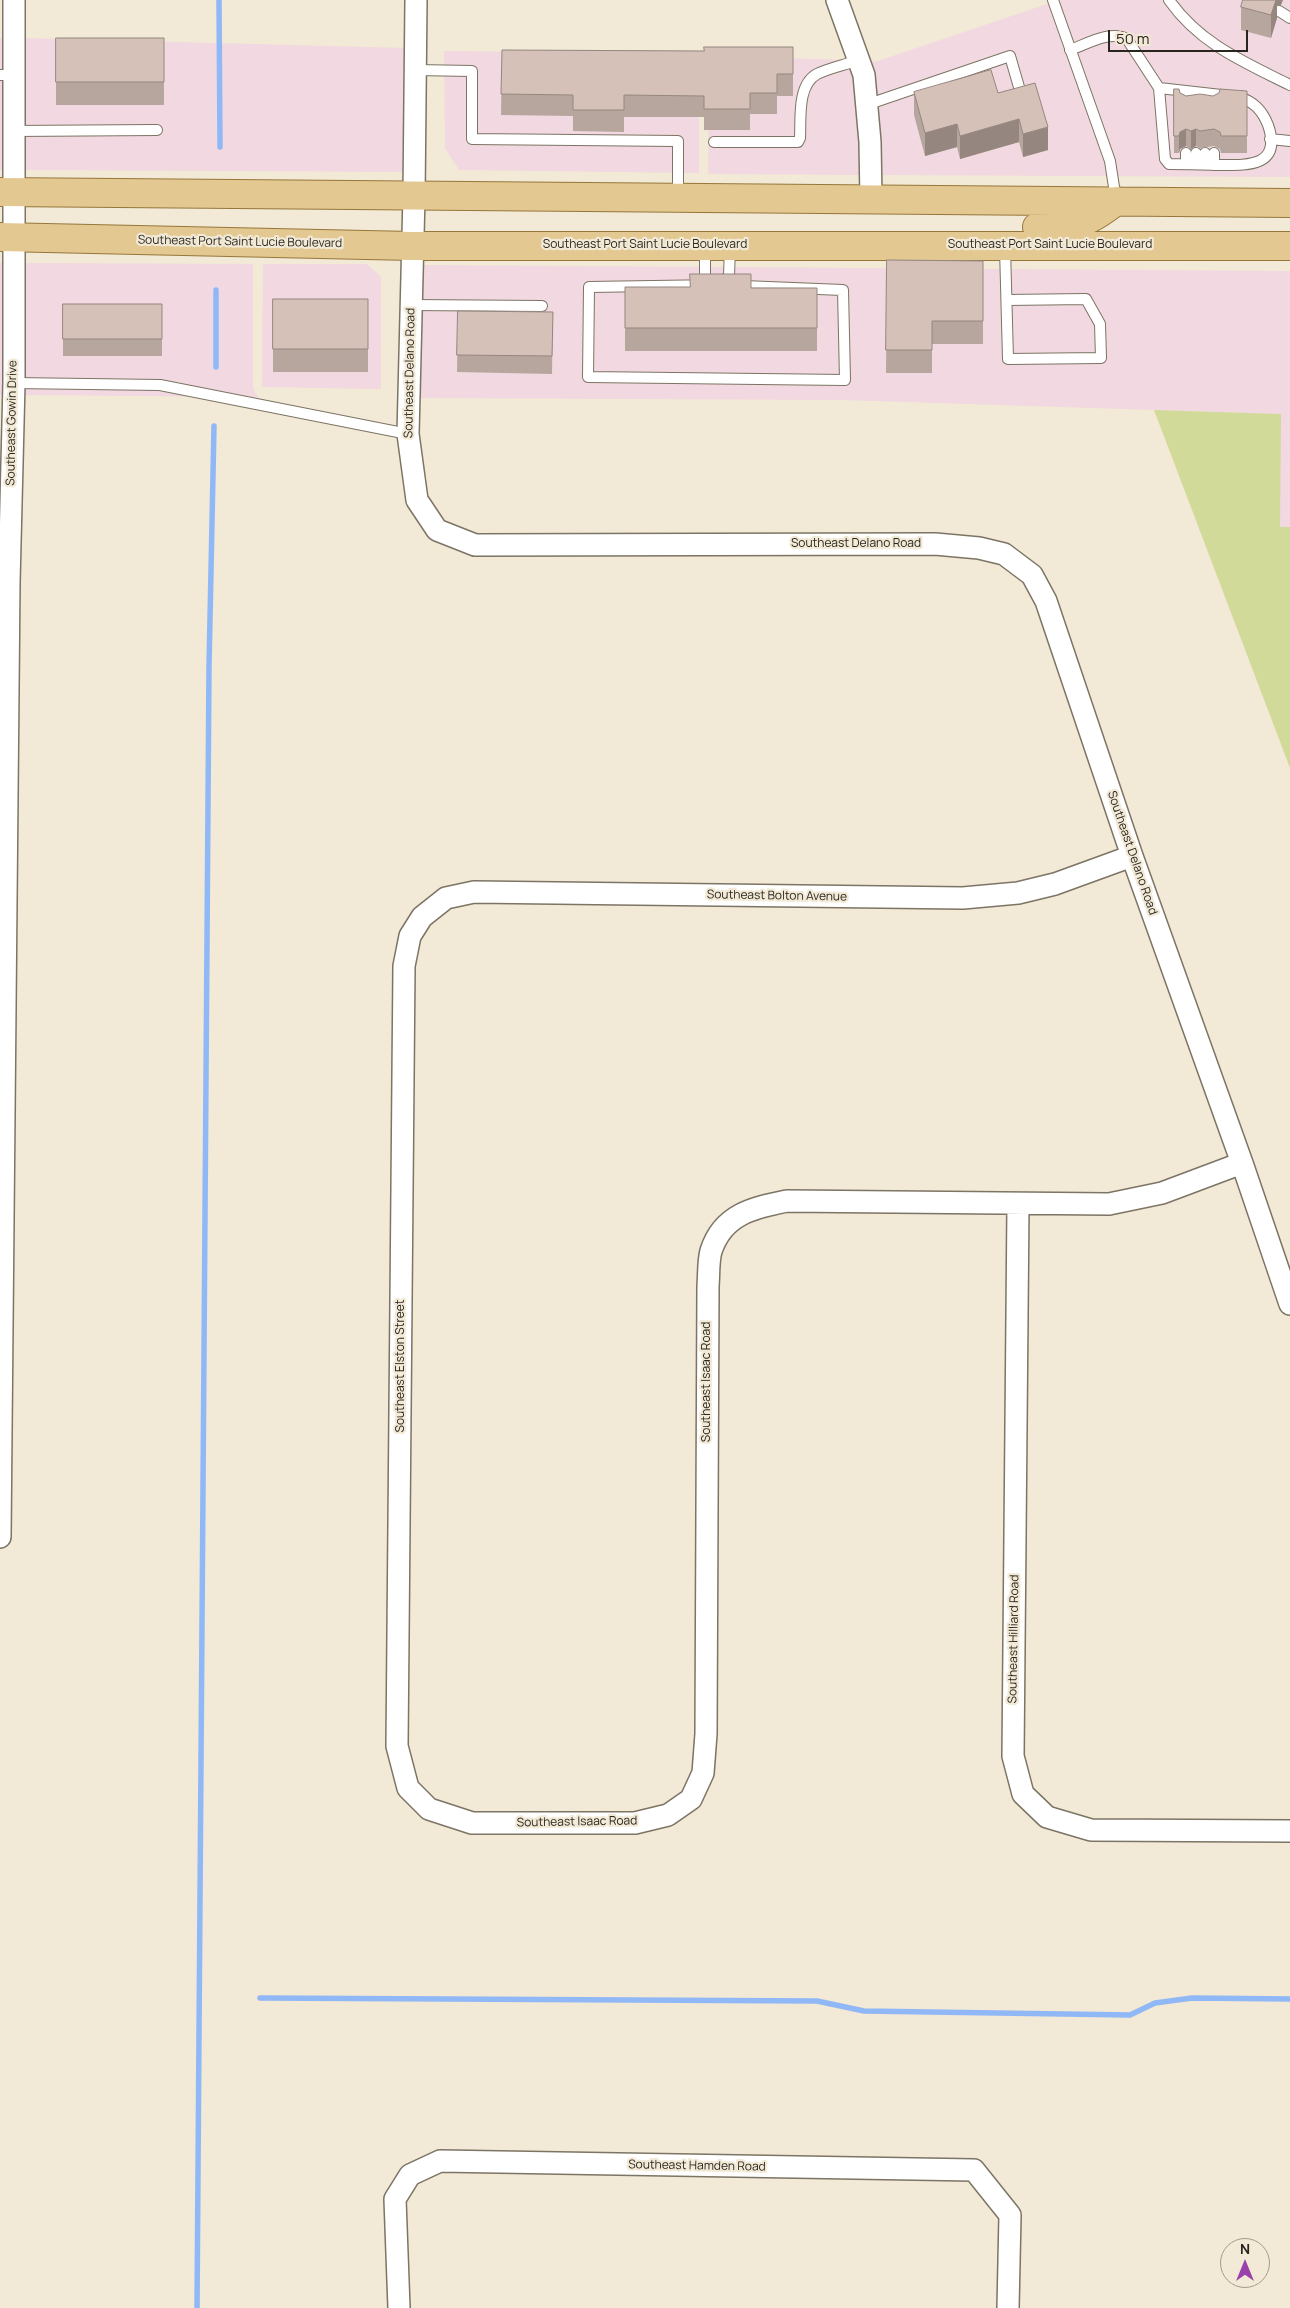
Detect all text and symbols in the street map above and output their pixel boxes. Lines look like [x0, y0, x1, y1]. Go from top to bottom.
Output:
scale bar [1110, 20, 1250, 52]
text: 50 m [1116, 28, 1150, 49]
street label: Southeast Port Saint Lucie Boulevard [138, 233, 342, 251]
street label: Southeast Port Saint Lucie Boulevard [543, 238, 747, 252]
street label: Southeast Port Saint Lucie Boulevard [948, 238, 1152, 252]
street label: Southeast Delano Road [402, 308, 418, 438]
street label: Southeast Gowin Drive [4, 360, 20, 486]
street label: Southeast Delano Road [791, 537, 921, 551]
street label: Southeast Delano Road [1104, 789, 1160, 917]
street label: Southeast Bolton Avenue [707, 888, 847, 904]
street label: Southeast Elston Street [394, 1299, 408, 1433]
street label: Southeast Isaac Road [700, 1322, 714, 1442]
street label: Southeast Hilliard Road [1006, 1574, 1022, 1704]
street label: Southeast Isaac Road [517, 1814, 637, 1830]
street label: Southeast Hamden Road [628, 2158, 766, 2174]
north arrow [1220, 2238, 1270, 2288]
text: N [1240, 2239, 1250, 2258]

